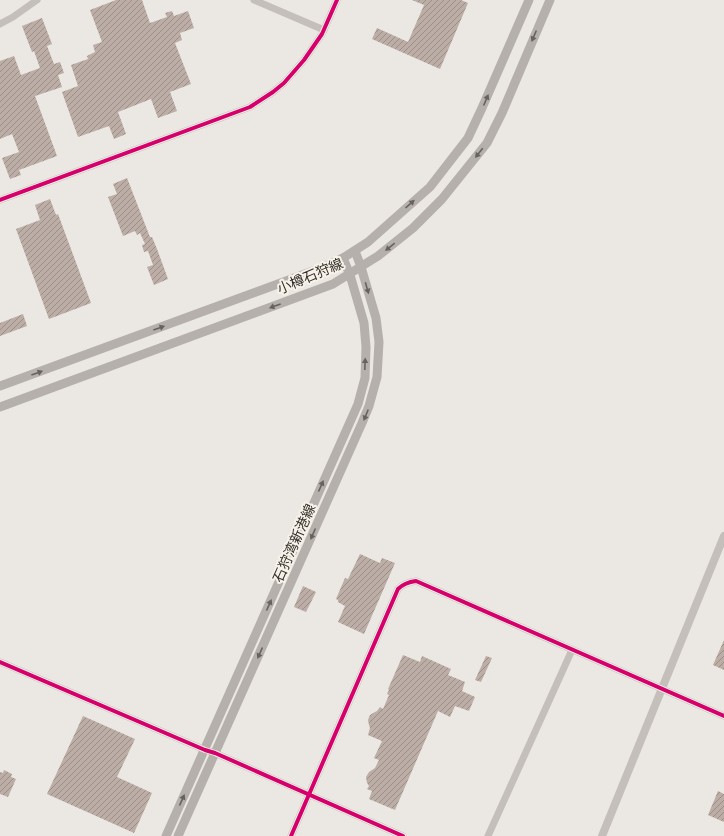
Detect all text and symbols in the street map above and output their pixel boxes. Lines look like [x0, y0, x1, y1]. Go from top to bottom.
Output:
one-way arrow [531, 30, 537, 42]
one-way arrow [483, 93, 489, 105]
one-way arrow [475, 148, 483, 159]
one-way arrow [406, 200, 415, 209]
one-way arrow [385, 243, 395, 252]
street label: 小樽石狩線 [274, 254, 346, 298]
one-way arrow [364, 282, 370, 294]
one-way arrow [269, 303, 281, 309]
one-way arrow [153, 325, 165, 331]
one-way arrow [362, 358, 369, 370]
one-way arrow [31, 370, 43, 376]
one-way arrow [362, 409, 368, 421]
one-way arrow [319, 479, 325, 491]
street label: 石狩湾新港線 [269, 501, 319, 585]
one-way arrow [310, 528, 316, 539]
one-way arrow [266, 599, 272, 610]
one-way arrow [257, 647, 263, 658]
one-way arrow [179, 795, 185, 806]

